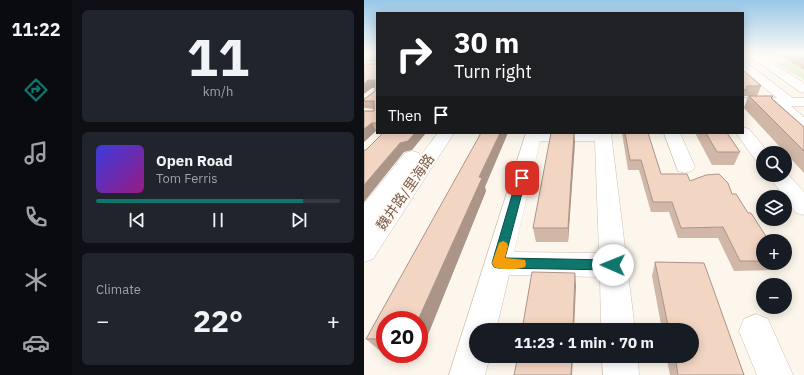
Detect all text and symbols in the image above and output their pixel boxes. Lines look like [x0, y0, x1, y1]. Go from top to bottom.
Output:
text: 11:22 [11, 18, 61, 41]
text: 11 [187, 23, 249, 90]
text: 30 m [454, 24, 519, 61]
icon: right [388, 28, 440, 80]
text: Turn right [454, 60, 532, 83]
icon: directions [22, 76, 50, 104]
text: km/h [203, 83, 233, 100]
icon: arrive [430, 104, 452, 126]
text: Then [388, 106, 422, 125]
icon: music [22, 139, 50, 167]
map controls [756, 146, 792, 314]
button: search [756, 146, 792, 182]
street label: 魏井路/里海路 [372, 150, 438, 234]
text: Open Road [156, 151, 233, 170]
pin [505, 161, 539, 195]
icon: arrive [511, 167, 533, 189]
text: Tom Ferris [156, 170, 218, 187]
button: layers [756, 190, 792, 226]
icon: phone [22, 203, 50, 231]
icon: previous [126, 209, 148, 231]
icon: pause [207, 209, 229, 231]
icon: next [288, 209, 310, 231]
button: + [756, 234, 792, 270]
position arrow [592, 244, 634, 286]
icon: climate [22, 266, 50, 294]
button: − [756, 278, 792, 314]
text: Climate [96, 281, 141, 298]
text: 22° [193, 301, 243, 340]
text: − [96, 306, 109, 335]
text: + [327, 306, 340, 335]
speed limit sign: 20 [376, 311, 428, 363]
icon: car [22, 329, 50, 357]
text: 11:23 · 1 min · 70 m [514, 333, 654, 352]

